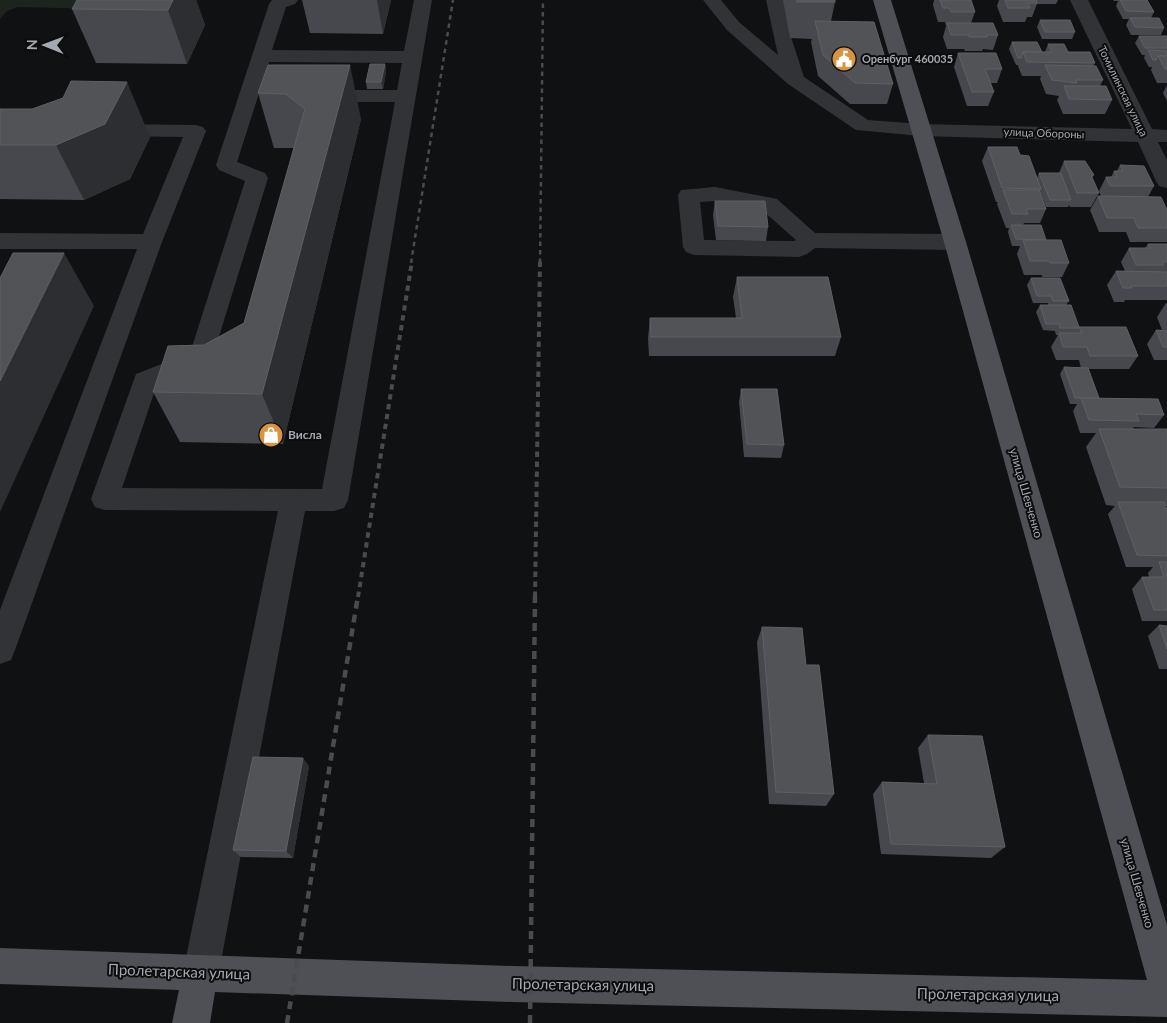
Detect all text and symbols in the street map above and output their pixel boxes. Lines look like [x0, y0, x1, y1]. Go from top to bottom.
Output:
north arrow [20, 20, 70, 70]
text: N [23, 39, 40, 50]
street label: Томилинская улица [1096, 43, 1151, 138]
public building icon: Оренбург 460035 [831, 46, 857, 72]
place label: Оренбург 460035 [862, 52, 953, 65]
street label: улица Обороны [1003, 125, 1085, 140]
shop icon: Висла [258, 422, 284, 448]
place label: Висла [288, 427, 322, 442]
street label: улица Шевченко [1006, 446, 1047, 540]
street label: улица Шевченко [1117, 836, 1158, 930]
street label: Пролетарская улица [108, 960, 250, 982]
street label: Пролетарская улица [512, 974, 654, 994]
street label: Пролетарская улица [917, 984, 1059, 1004]

